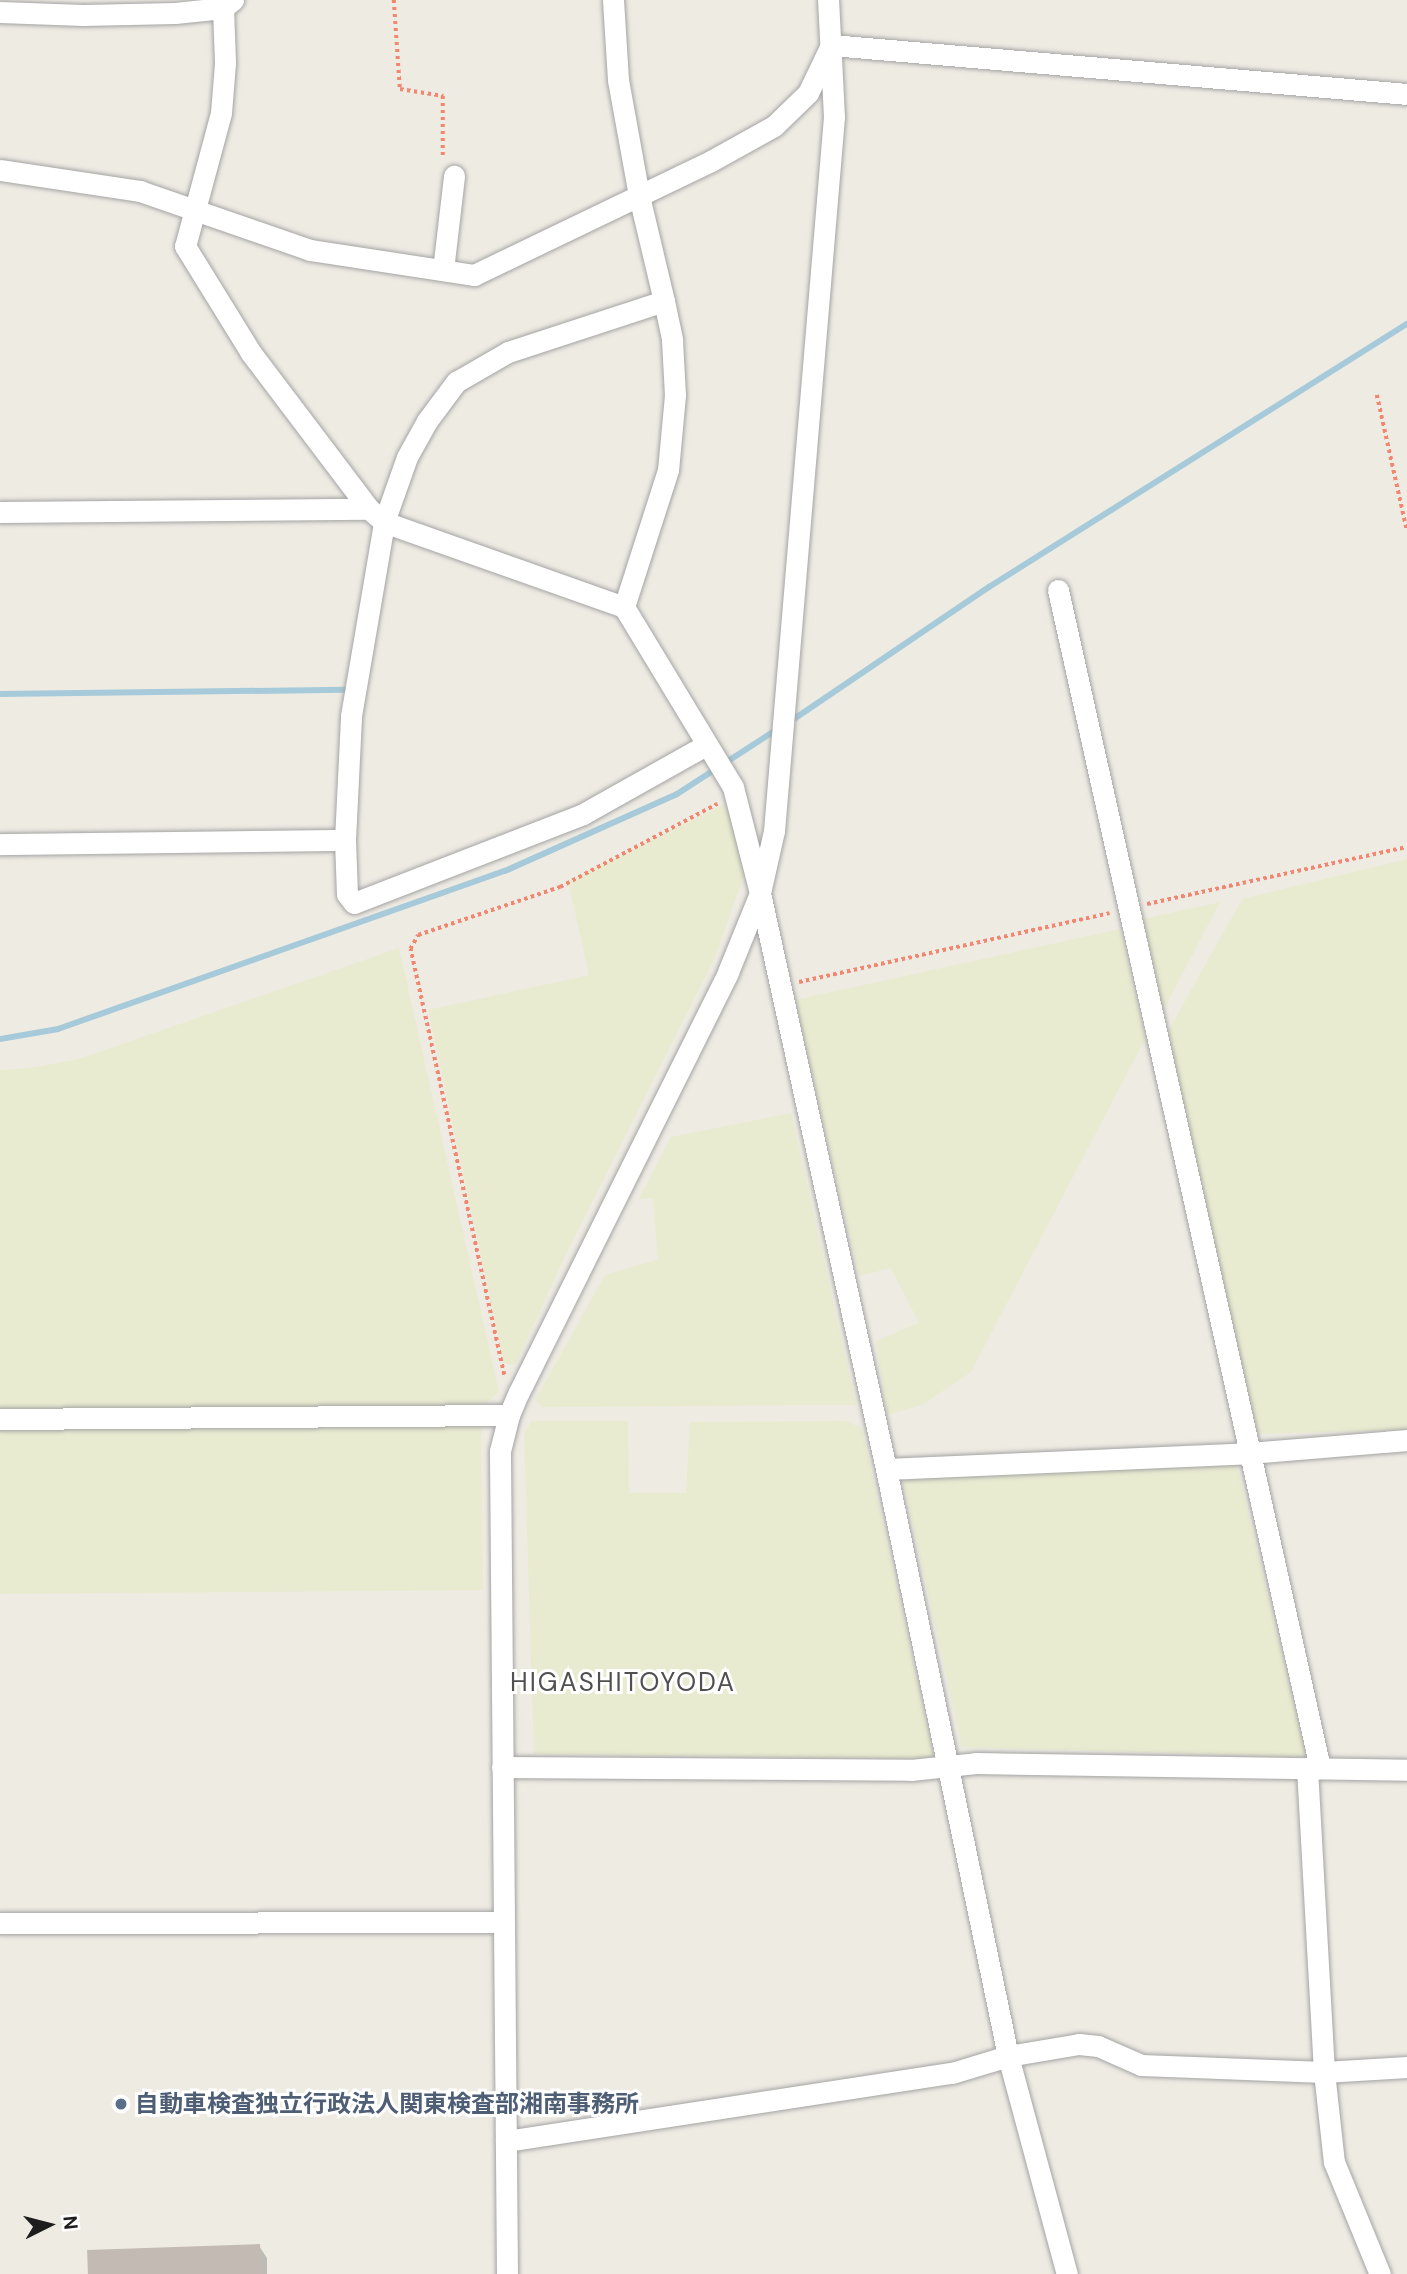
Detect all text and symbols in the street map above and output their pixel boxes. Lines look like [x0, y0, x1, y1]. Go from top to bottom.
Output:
district label: HIGASHITOYODA [512, 1667, 734, 1699]
place label: 自動車検査独立行政法人関東検査部湘南事務所 [135, 2090, 639, 2118]
marker: 自動車検査独立行政法人関東検査部湘南事務所 [113, 2096, 129, 2112]
north arrow [14, 2190, 84, 2260]
text: N [57, 2215, 84, 2231]

